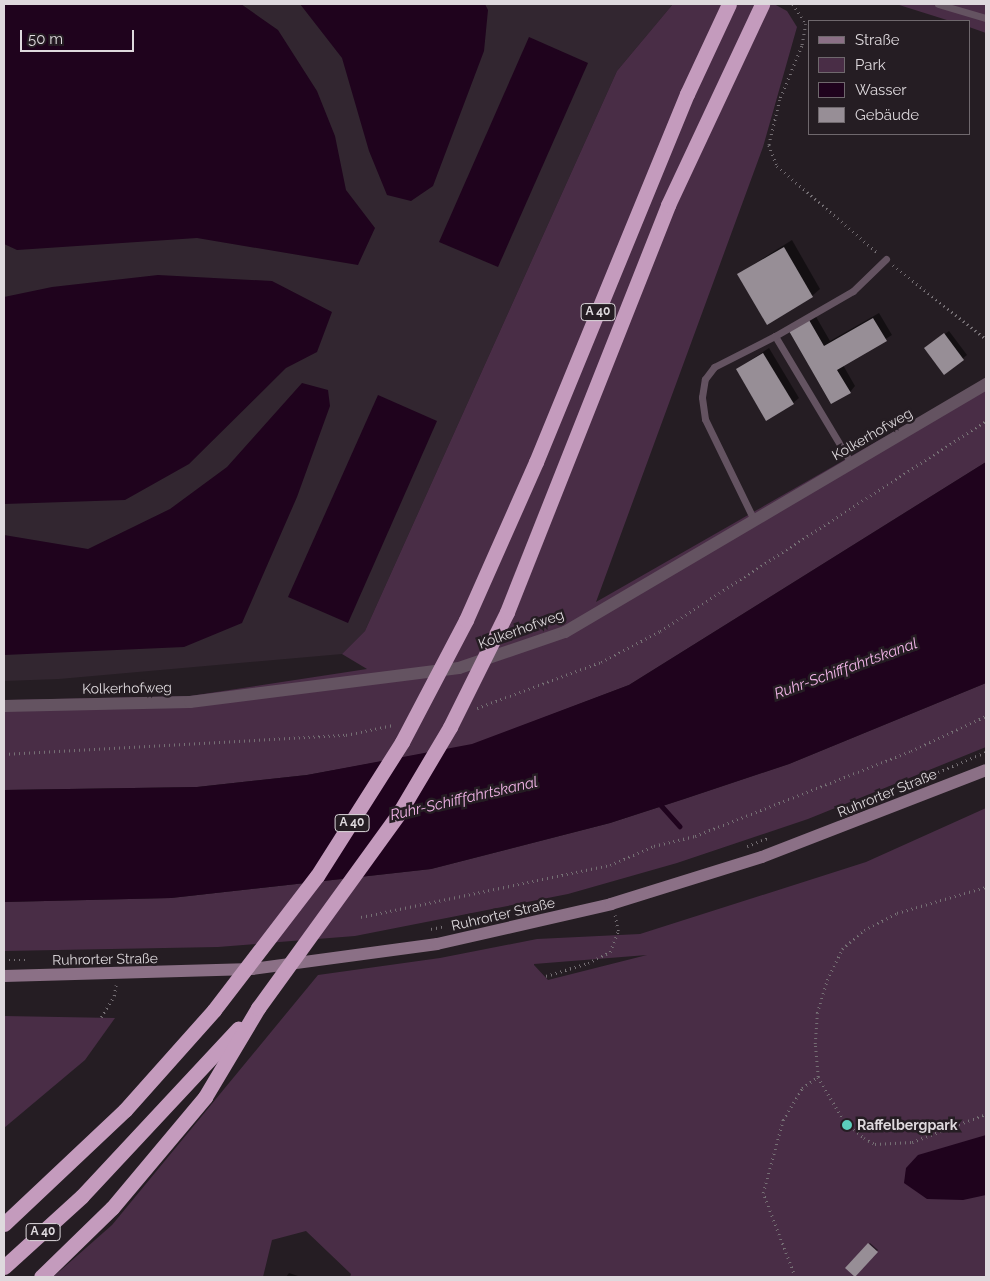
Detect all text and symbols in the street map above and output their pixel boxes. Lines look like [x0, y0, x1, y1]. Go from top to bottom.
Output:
scale bar [22, 20, 136, 52]
legend [808, 20, 970, 135]
text: 50 m [28, 30, 63, 48]
text: Straße [855, 31, 899, 49]
text: Park [855, 56, 886, 74]
text: Wasser [855, 81, 907, 99]
text: Gebäude [855, 106, 919, 124]
road number: A 40 [579, 302, 617, 322]
street label: Kolkerhofweg [829, 404, 915, 464]
street label: Kolkerhofweg [476, 606, 566, 652]
water label: Ruhr-Schifffahrtskanal [772, 635, 920, 703]
street label: Kolkerhofweg [82, 679, 172, 697]
street label: Ruhrorter Straße [835, 765, 939, 821]
water label: Ruhr-Schifffahrtskanal [388, 773, 540, 825]
road number: A 40 [333, 814, 371, 832]
street label: Ruhrorter Straße [449, 894, 557, 934]
street label: Ruhrorter Straße [52, 950, 158, 968]
place label: Raffelbergpark [857, 1117, 958, 1133]
marker: Raffelbergpark [841, 1119, 853, 1131]
road number: A 40 [24, 1222, 62, 1242]

